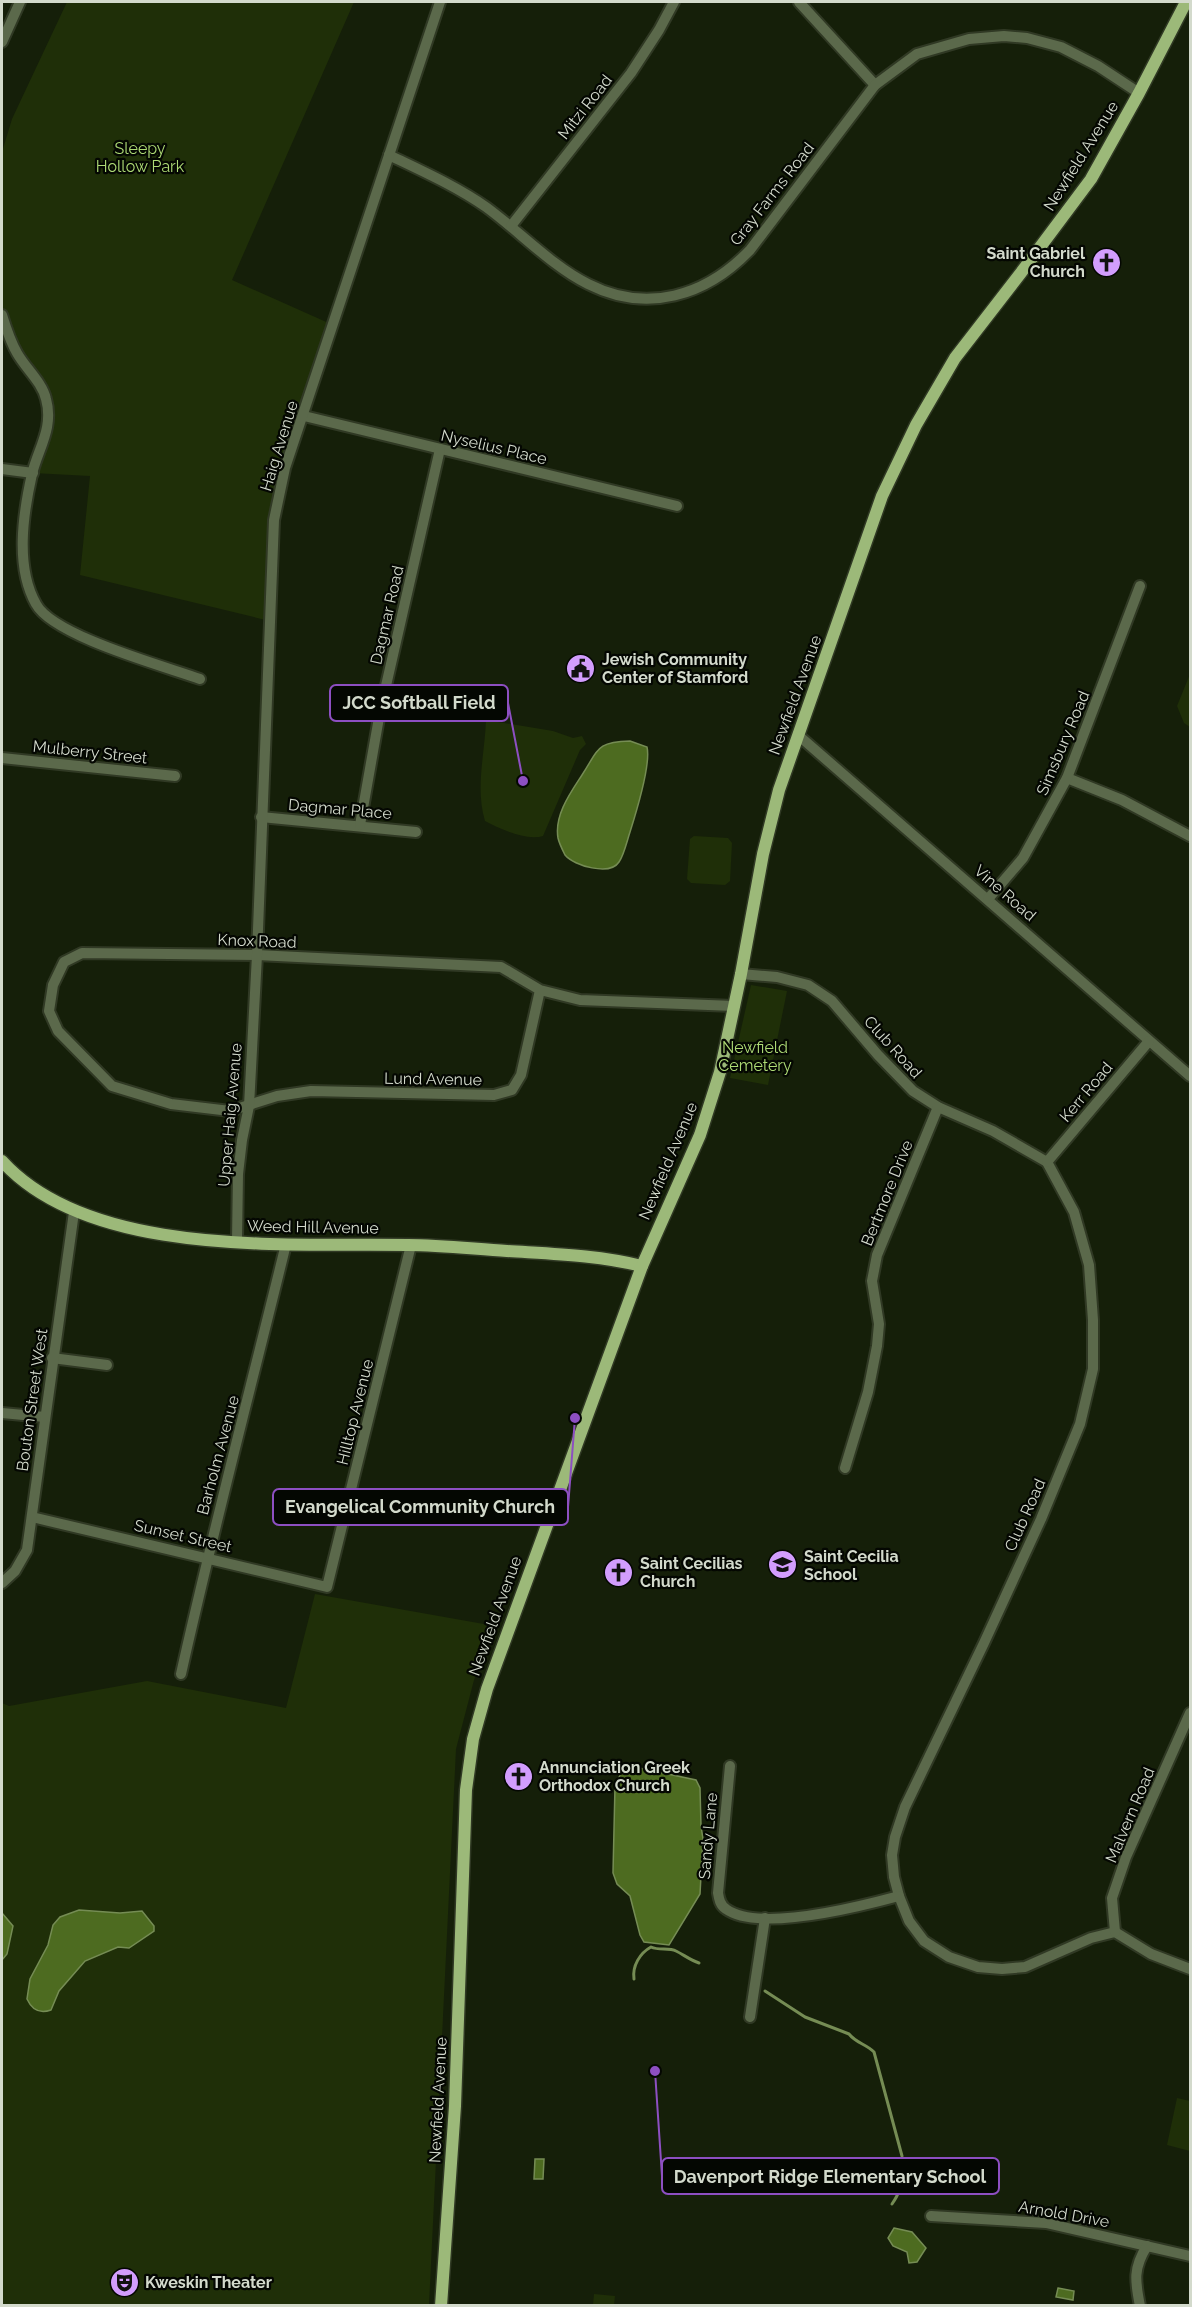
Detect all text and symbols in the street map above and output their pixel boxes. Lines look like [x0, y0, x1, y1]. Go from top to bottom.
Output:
street label: Mitzi Road [554, 71, 616, 143]
street label: Newfield Avenue [1040, 98, 1122, 214]
park label: Sleepy Hollow Park [96, 139, 185, 176]
street label: Gray Farms Road [726, 139, 818, 249]
place label: Saint Gabriel Church [987, 244, 1086, 281]
church icon: Saint Gabriel Church [1090, 246, 1122, 278]
street label: Haig Avenue [256, 398, 302, 494]
street label: Nyselius Place [439, 426, 549, 468]
street label: Dagmar Road [366, 564, 408, 666]
street label: Newfield Avenue [765, 633, 825, 757]
place label: Jewish Community Center of Stamford [602, 650, 748, 687]
public building icon: Jewish Community Center of Stamford [565, 652, 597, 684]
callout: JCC Softball Field [330, 685, 508, 721]
street label: Simsbury Road [1033, 688, 1094, 798]
text: JCC Softball Field [342, 692, 496, 713]
street label: Mulberry Street [32, 737, 149, 768]
street label: Dagmar Place [287, 795, 393, 823]
street label: Vine Road [970, 861, 1040, 925]
street label: Knox Road [217, 930, 297, 952]
street label: Club Road [860, 1012, 926, 1082]
park label: Newfield Cemetery [718, 1038, 792, 1075]
street label: Upper Haig Avenue [214, 1042, 246, 1188]
street label: Kerr Road [1055, 1058, 1117, 1126]
street label: Lund Avenue [384, 1069, 482, 1089]
street label: Newfield Avenue [635, 1099, 701, 1223]
street label: Bertmore Drive [857, 1137, 917, 1249]
street label: Weed Hill Avenue [247, 1216, 379, 1238]
street label: Bouton Street West [13, 1327, 52, 1473]
street label: Hilltop Avenue [333, 1357, 377, 1467]
street label: Barholm Avenue [193, 1393, 243, 1517]
street label: Club Road [1001, 1476, 1049, 1554]
callout: Evangelical Community Church [273, 1489, 568, 1525]
text: Evangelical Community Church [285, 1496, 555, 1517]
street label: Sunset Street [132, 1516, 234, 1557]
place label: Saint Cecilia School [804, 1547, 899, 1584]
school or university icon: Saint Cecilia School [767, 1549, 799, 1581]
street label: Newfield Avenue [465, 1554, 525, 1678]
place label: Saint Cecilias Church [640, 1554, 743, 1591]
church icon: Saint Cecilias Church [603, 1556, 635, 1588]
place label: Annunciation Greek Orthodox Church [539, 1758, 690, 1795]
church icon: Annunciation Greek Orthodox Church [502, 1760, 534, 1792]
street label: Malvern Road [1101, 1764, 1159, 1866]
street label: Sandy Lane [695, 1792, 721, 1880]
street label: Newfield Avenue [425, 2037, 451, 2163]
callout: Davenport Ridge Elementary School [662, 2158, 999, 2194]
text: Davenport Ridge Elementary School [674, 2166, 986, 2187]
street label: Arnold Drive [1017, 2197, 1111, 2231]
theatre icon: Kweskin Theater [108, 2266, 140, 2298]
place label: Kweskin Theater [145, 2273, 272, 2292]

